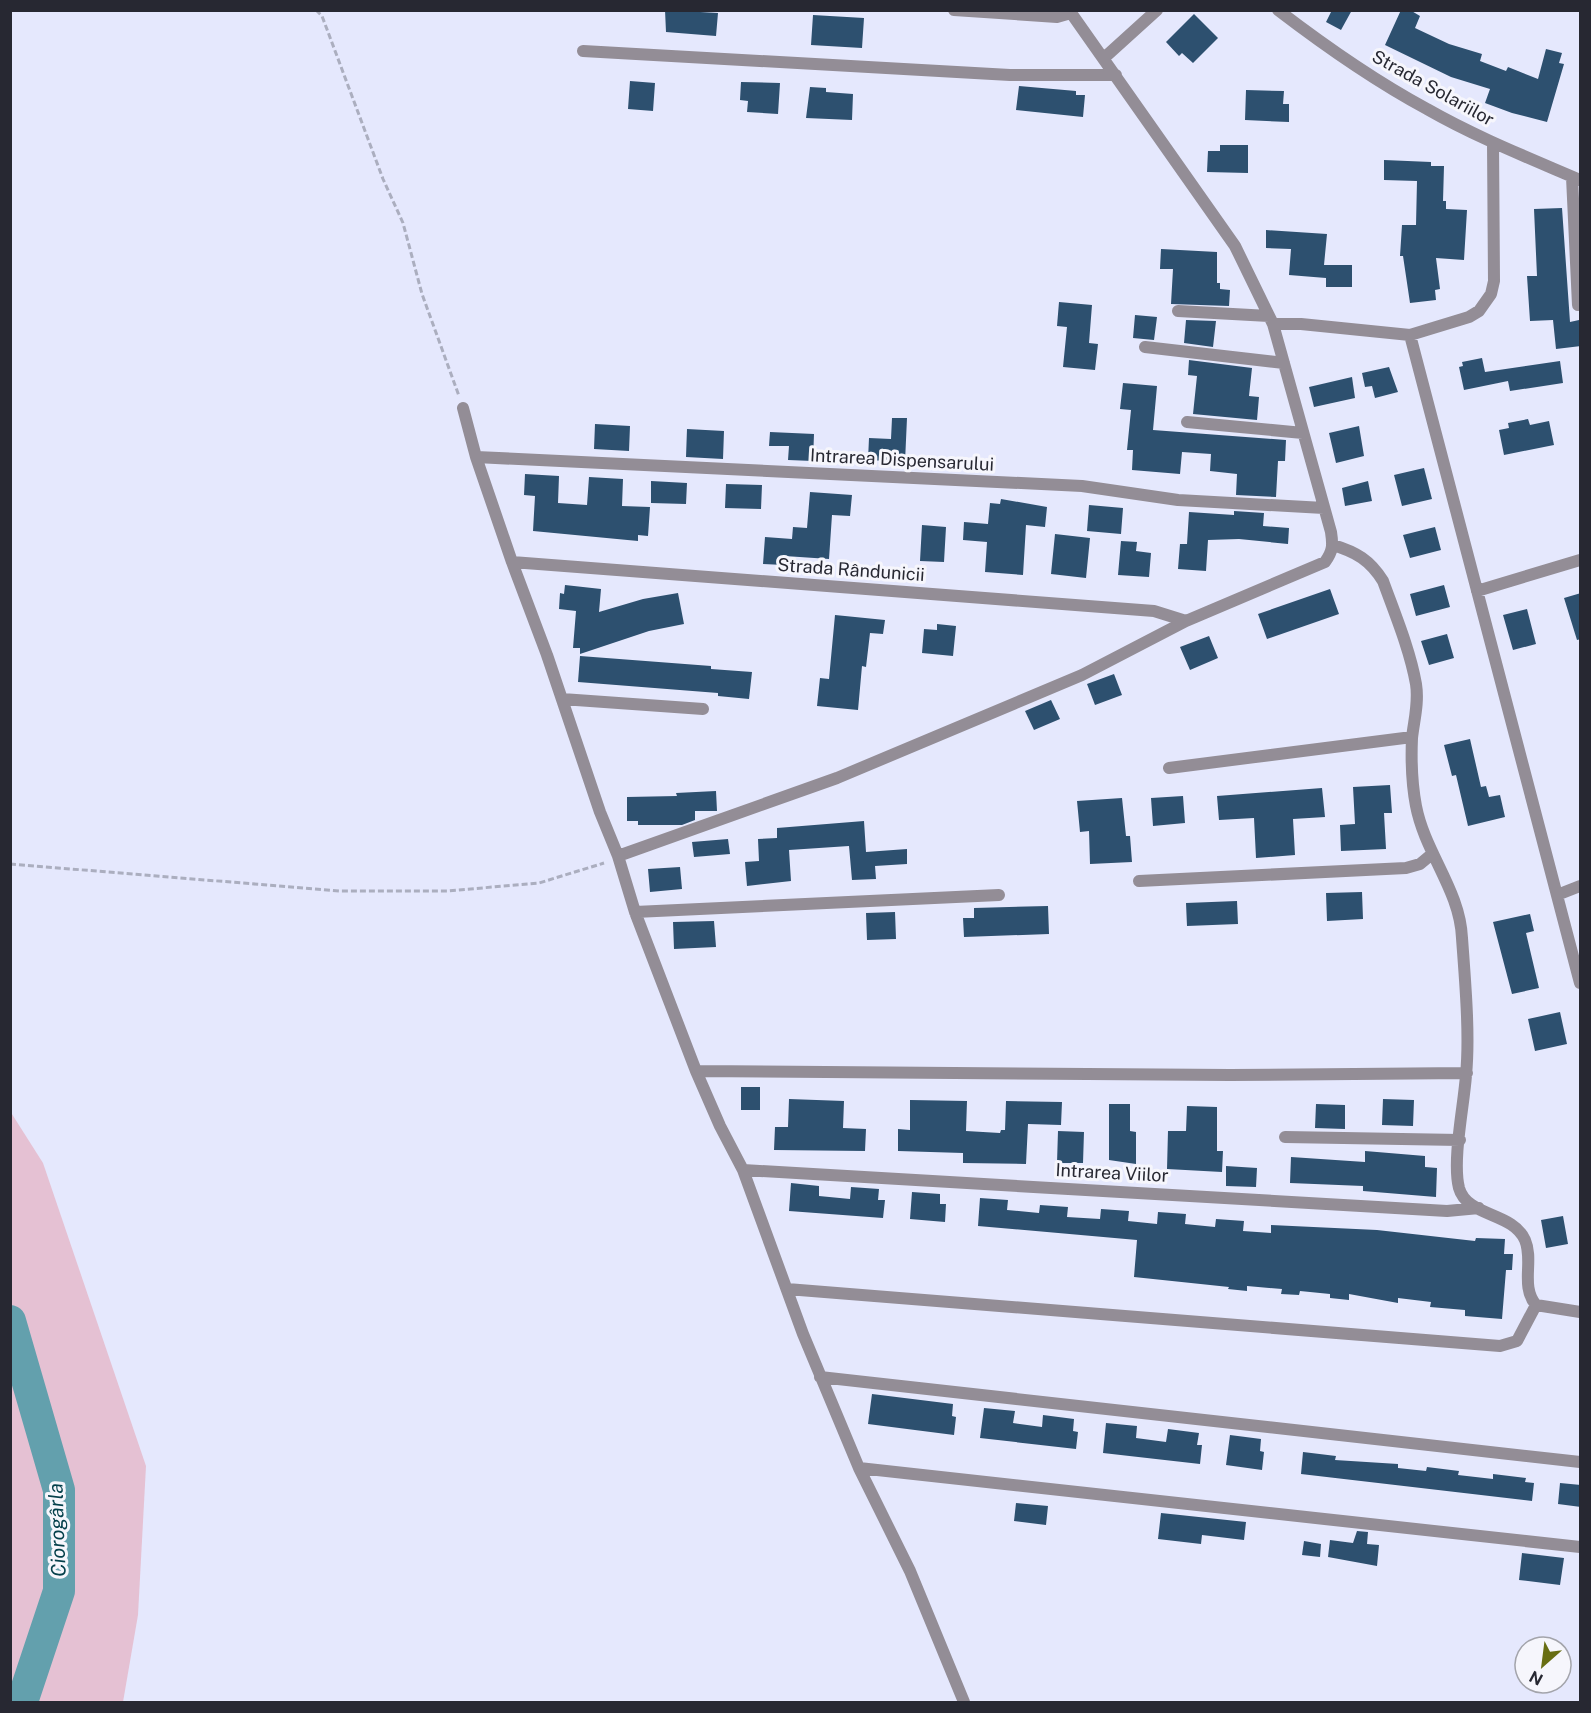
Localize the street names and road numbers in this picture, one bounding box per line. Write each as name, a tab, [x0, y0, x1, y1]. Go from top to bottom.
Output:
street label: Strada Solariilor	[1369, 45, 1498, 130]
street label: Intrarea Dispensarului	[810, 444, 995, 475]
street label: Strada Rândunicii	[777, 554, 925, 585]
street label: Intrarea Viilor	[1055, 1159, 1169, 1186]

